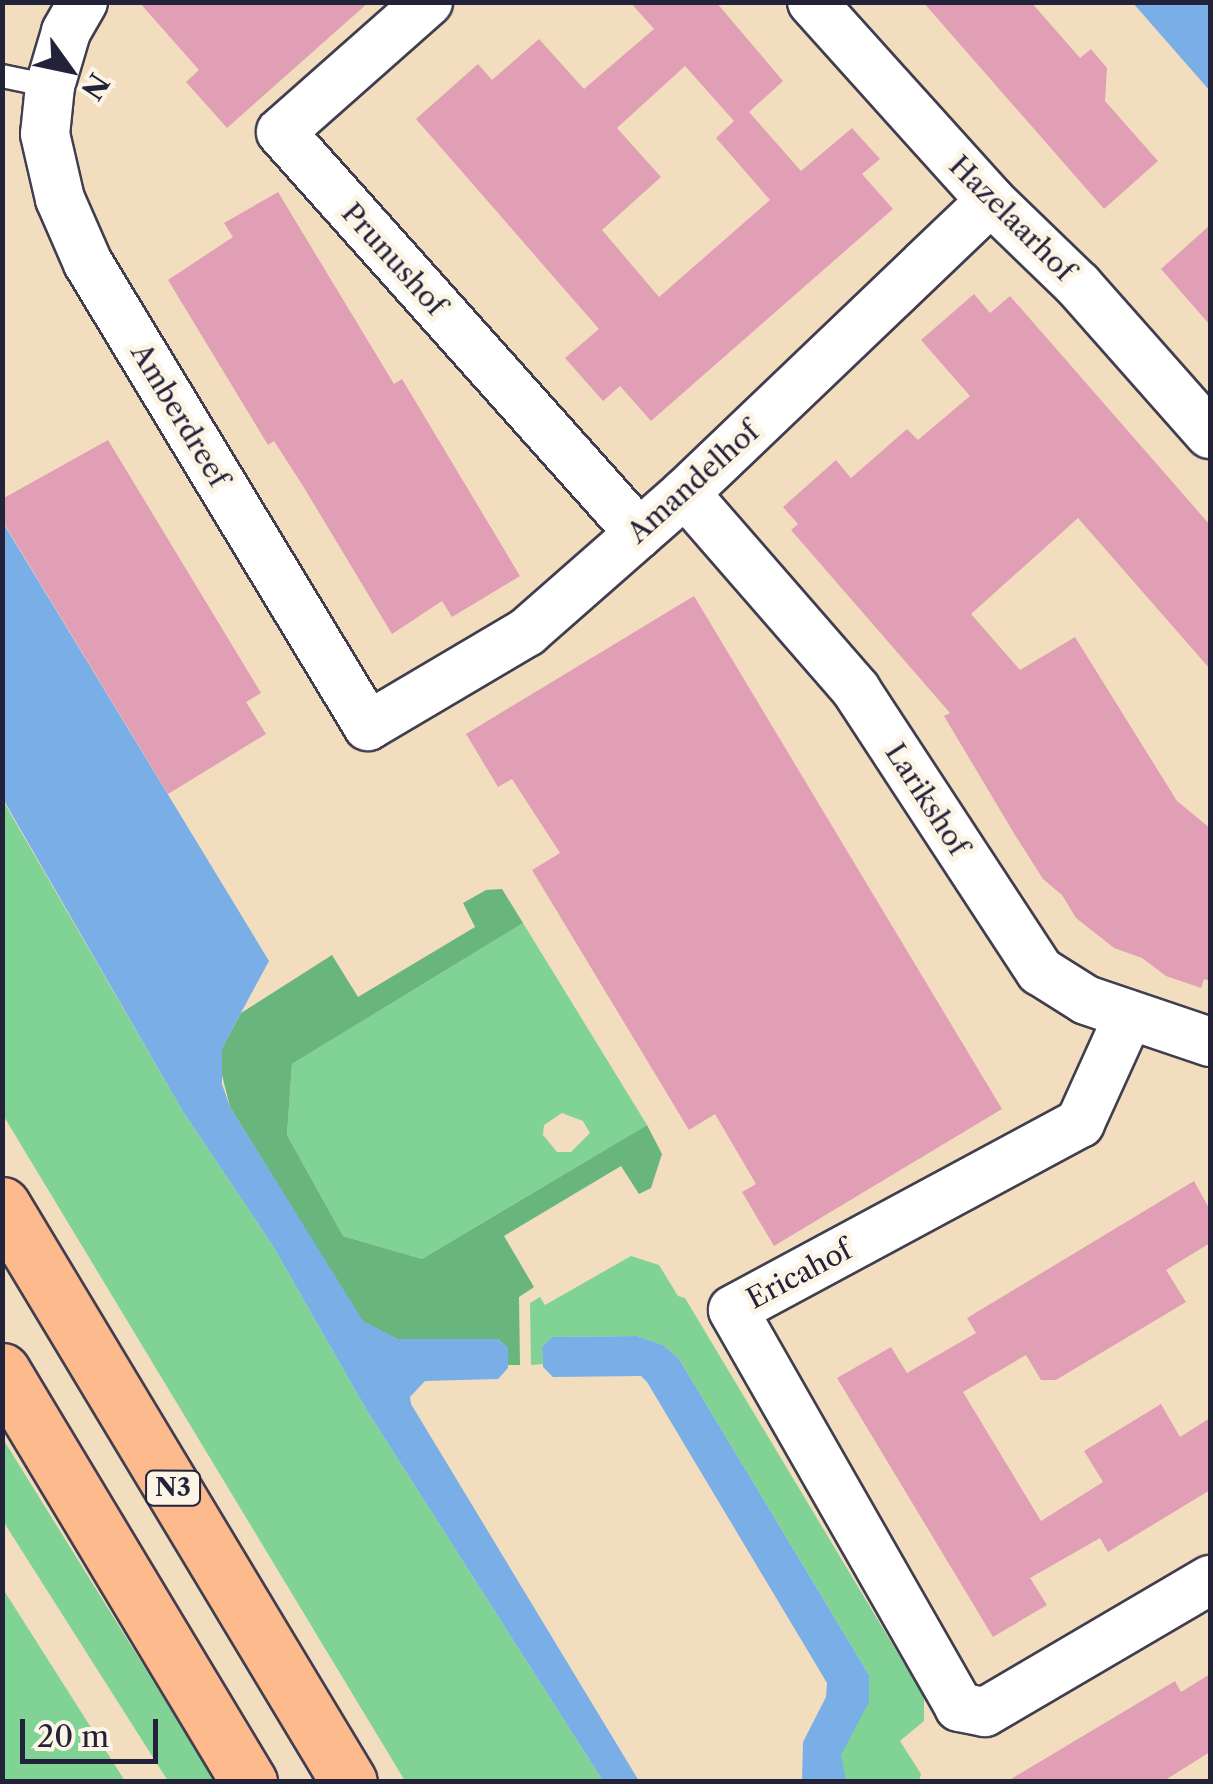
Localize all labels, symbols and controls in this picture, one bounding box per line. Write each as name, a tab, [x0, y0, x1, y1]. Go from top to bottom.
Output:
north arrow	[20, 20, 120, 120]
text: N	[74, 67, 116, 106]
street label: Hazelaarhof	[943, 149, 1081, 287]
street label: Prunushof	[335, 196, 453, 322]
street label: Amberdreef	[124, 337, 236, 493]
street label: Amandelhof	[621, 414, 765, 550]
street label: Larikshof	[878, 737, 976, 861]
street label: Ericahof	[741, 1232, 857, 1316]
road number: N3	[143, 1468, 203, 1508]
scale bar	[25, 1699, 162, 1761]
text: 20 m	[37, 1718, 109, 1755]

